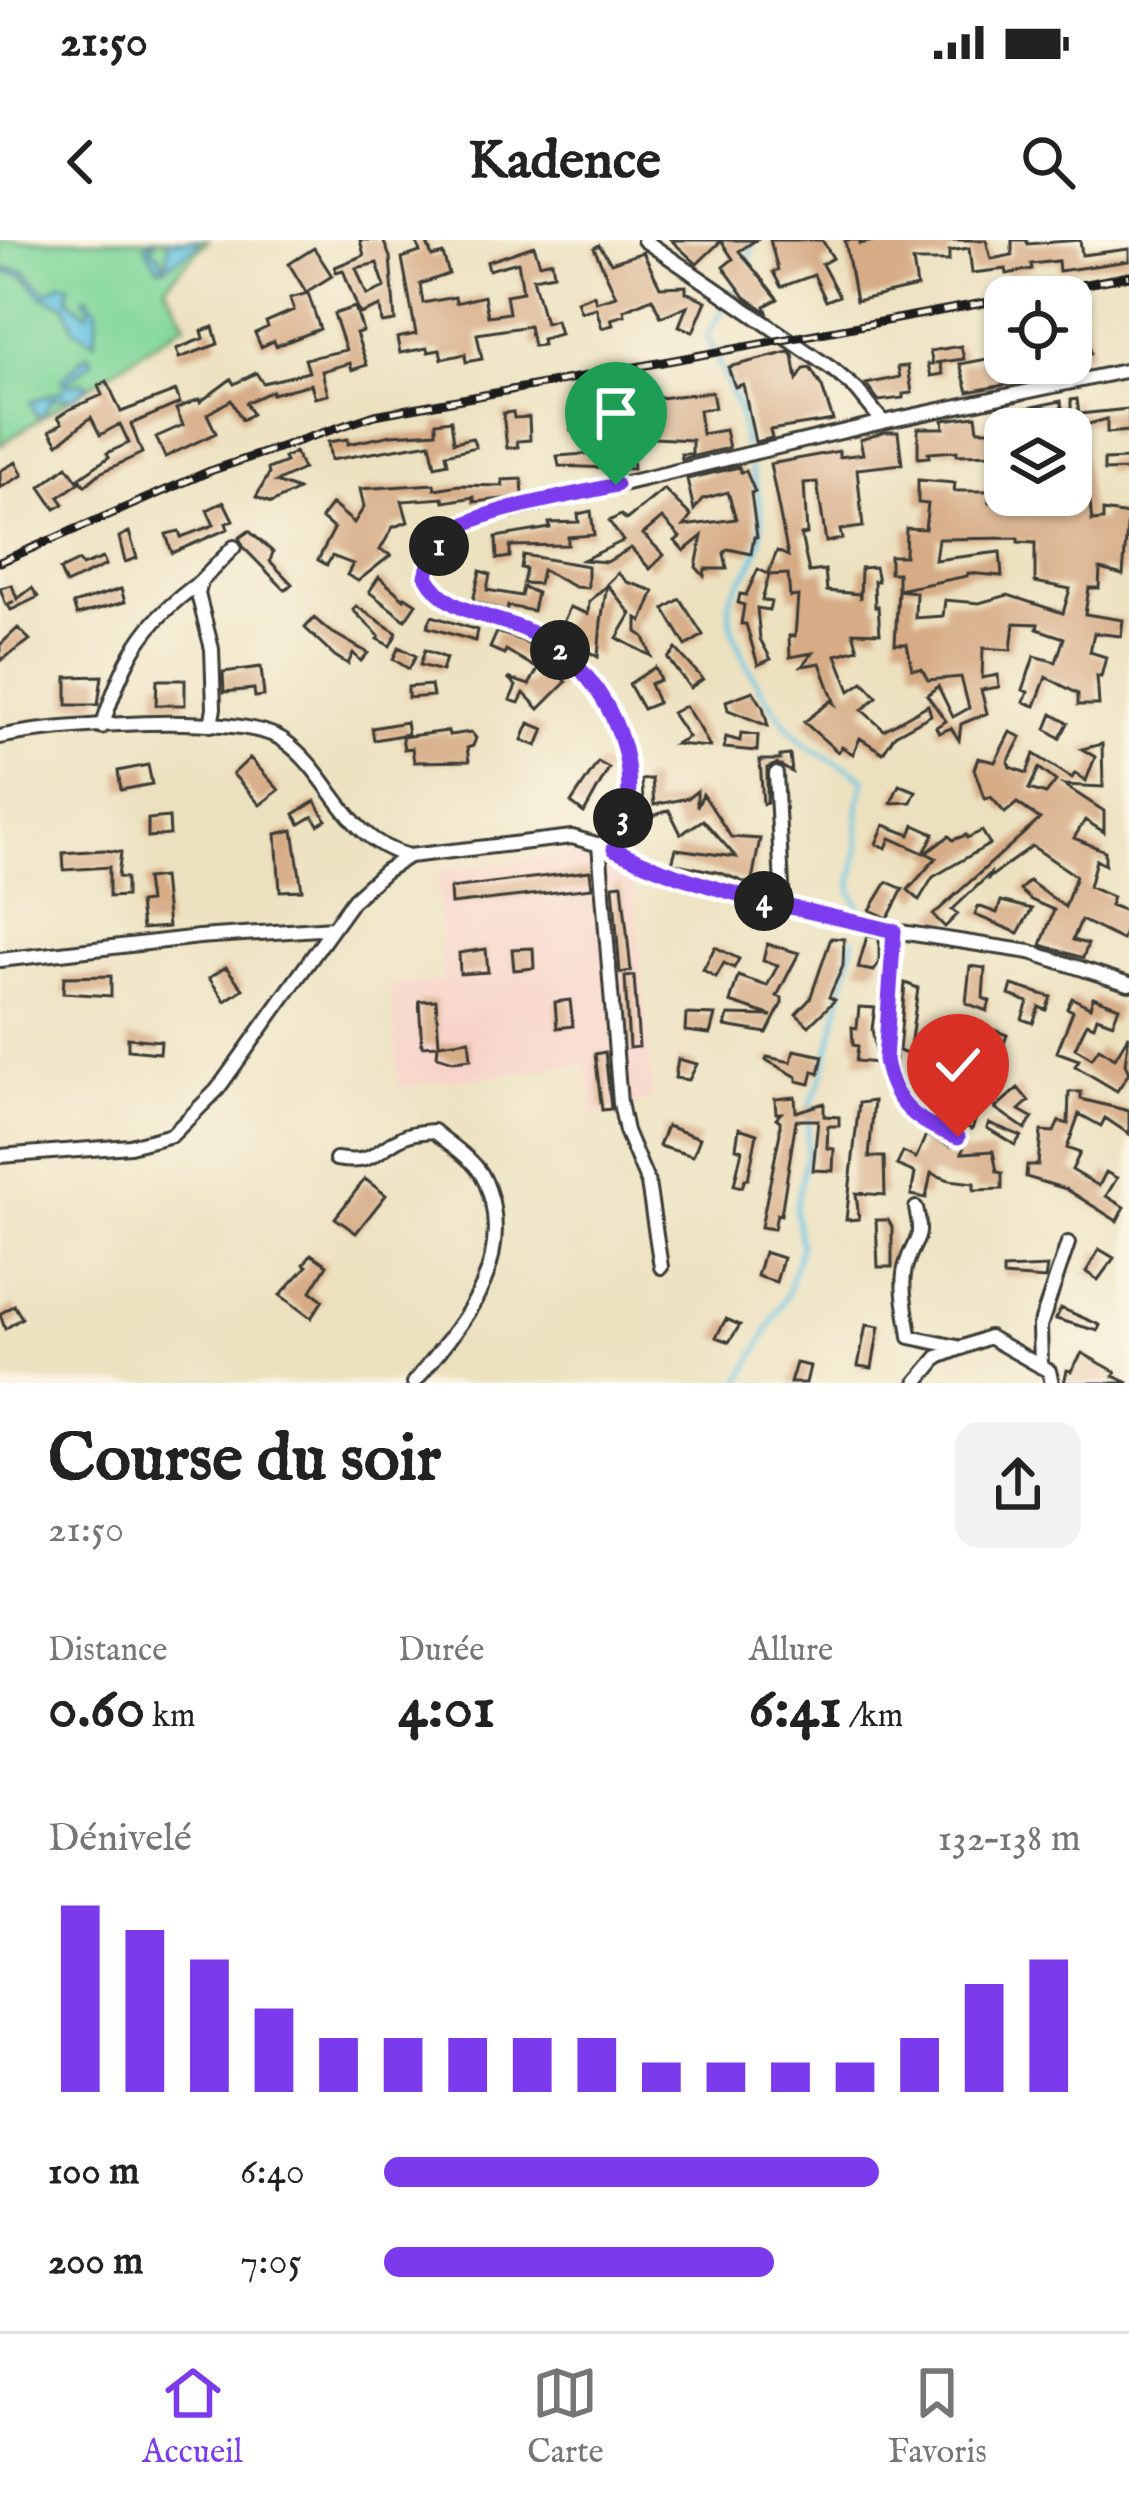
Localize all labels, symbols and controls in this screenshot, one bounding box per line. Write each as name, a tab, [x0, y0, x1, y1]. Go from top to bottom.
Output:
text: 21:50	[60, 14, 148, 71]
text: Kadence	[468, 128, 661, 197]
icon: back	[48, 129, 114, 195]
icon: search	[1015, 129, 1081, 195]
map controls	[984, 276, 1092, 516]
button: locate	[984, 276, 1092, 384]
pin	[565, 362, 667, 485]
icon: arrive	[583, 380, 649, 446]
button: layers	[984, 408, 1092, 516]
pin: 1	[409, 516, 469, 576]
text: 1	[433, 525, 445, 567]
pin: 2	[530, 620, 590, 680]
text: 2	[552, 629, 568, 671]
pin: 3	[593, 788, 653, 848]
text: 3	[617, 797, 629, 839]
pin: 4	[734, 871, 794, 931]
text: 4	[756, 880, 772, 922]
pin	[907, 1014, 1009, 1137]
icon: check	[925, 1032, 991, 1098]
text: Course du soir	[48, 1419, 441, 1503]
button: share	[955, 1422, 1081, 1548]
text: 21:50	[48, 1506, 124, 1555]
text: Distance	[48, 1630, 167, 1672]
text: Durée	[398, 1630, 484, 1672]
text: Allure	[749, 1630, 833, 1672]
text: 0.60	[48, 1672, 145, 1748]
text: 4:01	[398, 1672, 495, 1748]
text: 6:41	[749, 1672, 842, 1748]
text: km	[145, 1696, 195, 1738]
text: /km	[842, 1696, 903, 1738]
text: Dénivelé	[48, 1815, 192, 1864]
text: 132–138 m	[938, 1815, 1081, 1864]
text: 100 m	[48, 2148, 139, 2197]
text: 6:40	[240, 2148, 305, 2197]
text: 200 m	[48, 2238, 143, 2287]
text: 7:05	[240, 2238, 302, 2287]
tab: Accueil	[142, 2360, 243, 2474]
tab: Carte	[527, 2360, 604, 2474]
tab: Favoris	[888, 2360, 987, 2474]

